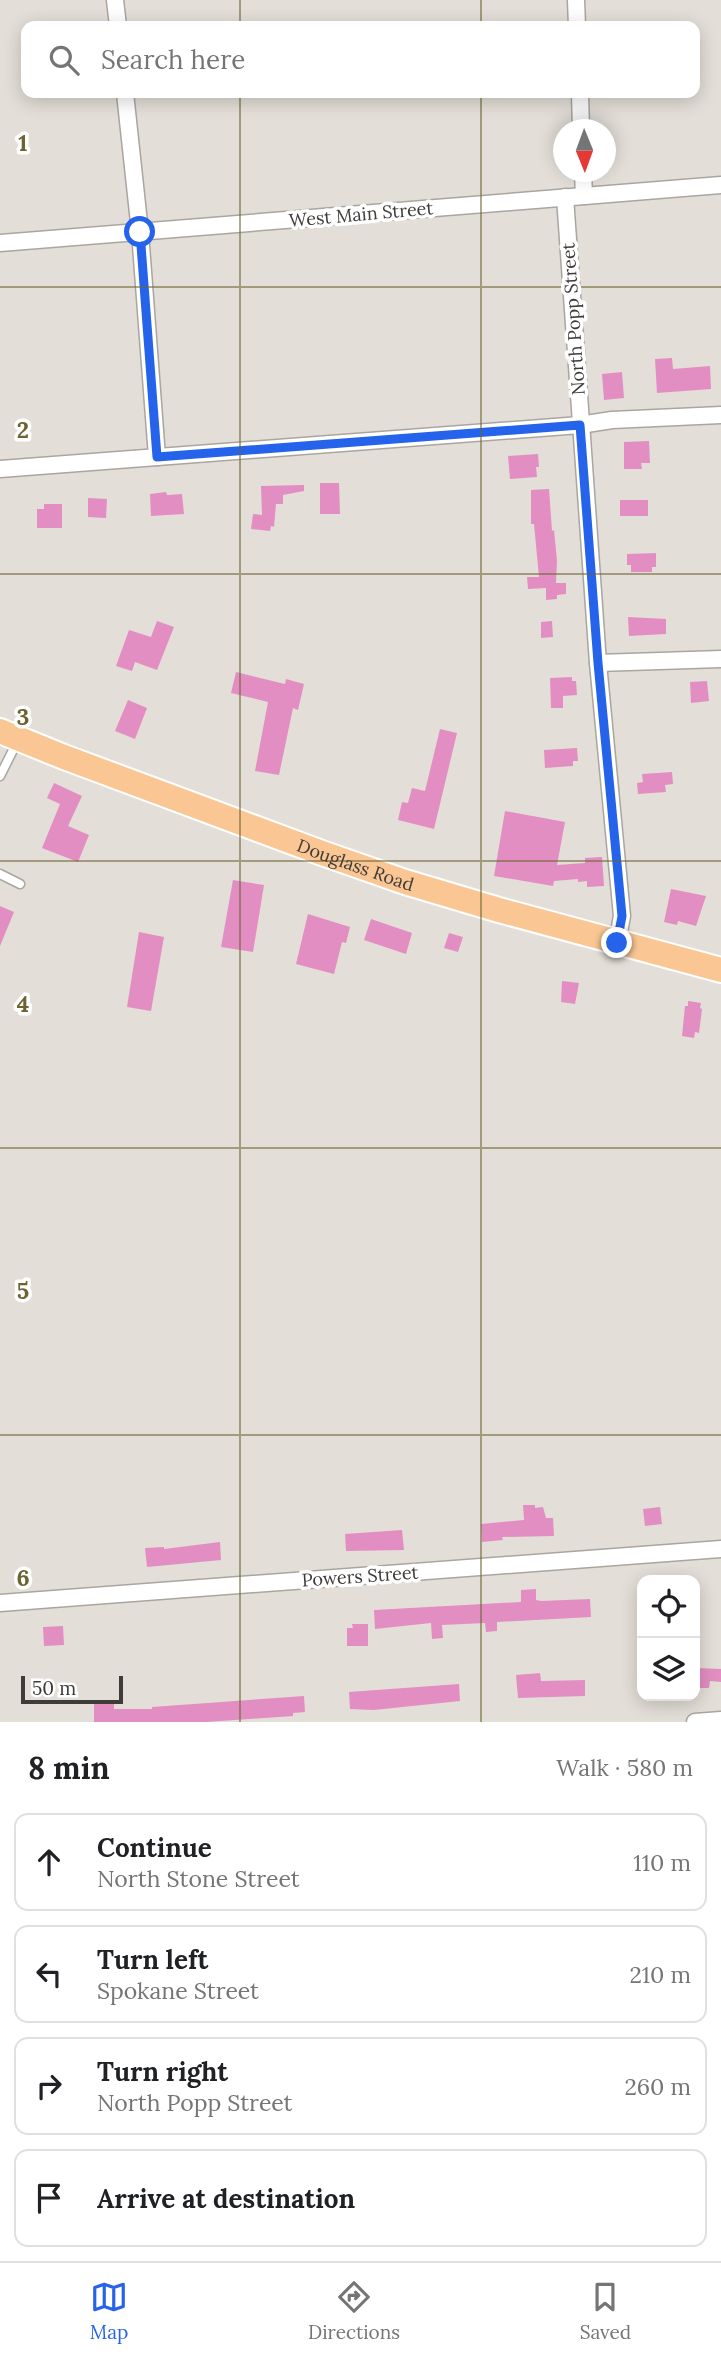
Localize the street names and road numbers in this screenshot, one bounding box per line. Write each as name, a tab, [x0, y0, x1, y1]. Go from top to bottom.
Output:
street label: West Main Street	[288, 196, 434, 232]
street label: North Popp Street	[556, 242, 590, 396]
street label: Douglass Road	[294, 833, 417, 896]
street label: Powers Street	[301, 1560, 419, 1592]

